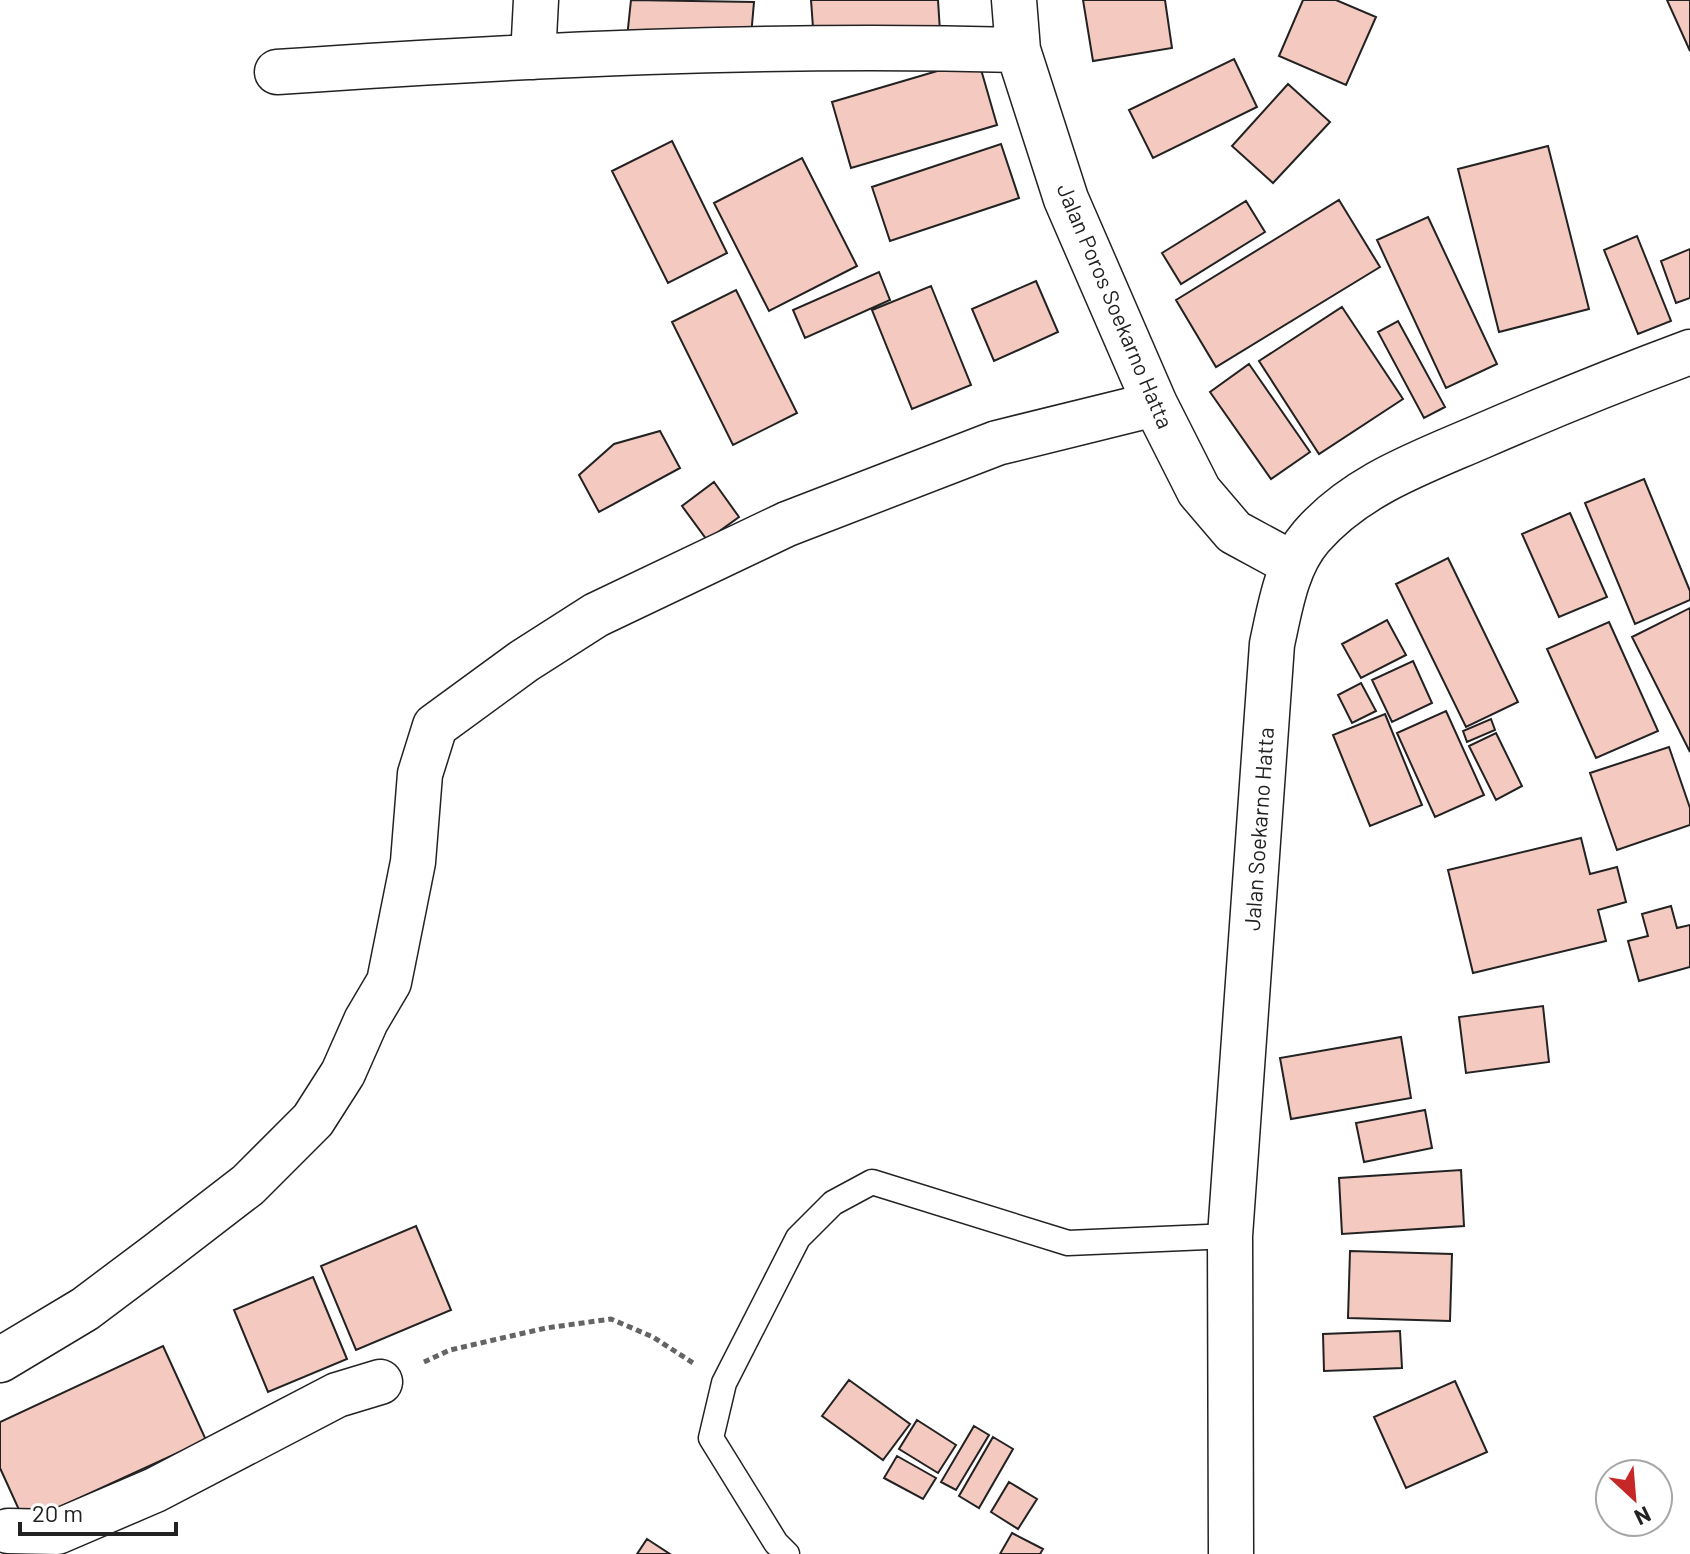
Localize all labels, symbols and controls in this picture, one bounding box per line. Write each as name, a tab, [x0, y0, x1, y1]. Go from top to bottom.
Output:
street label: Jalan Poros Soekarno Hatta	[1052, 179, 1179, 432]
street label: Jalan Soekarno Hatta	[1238, 726, 1278, 932]
north arrow	[1594, 1458, 1674, 1538]
scale bar	[20, 1486, 176, 1536]
text: 20 m	[32, 1498, 83, 1527]
text: N	[1631, 1502, 1655, 1532]

